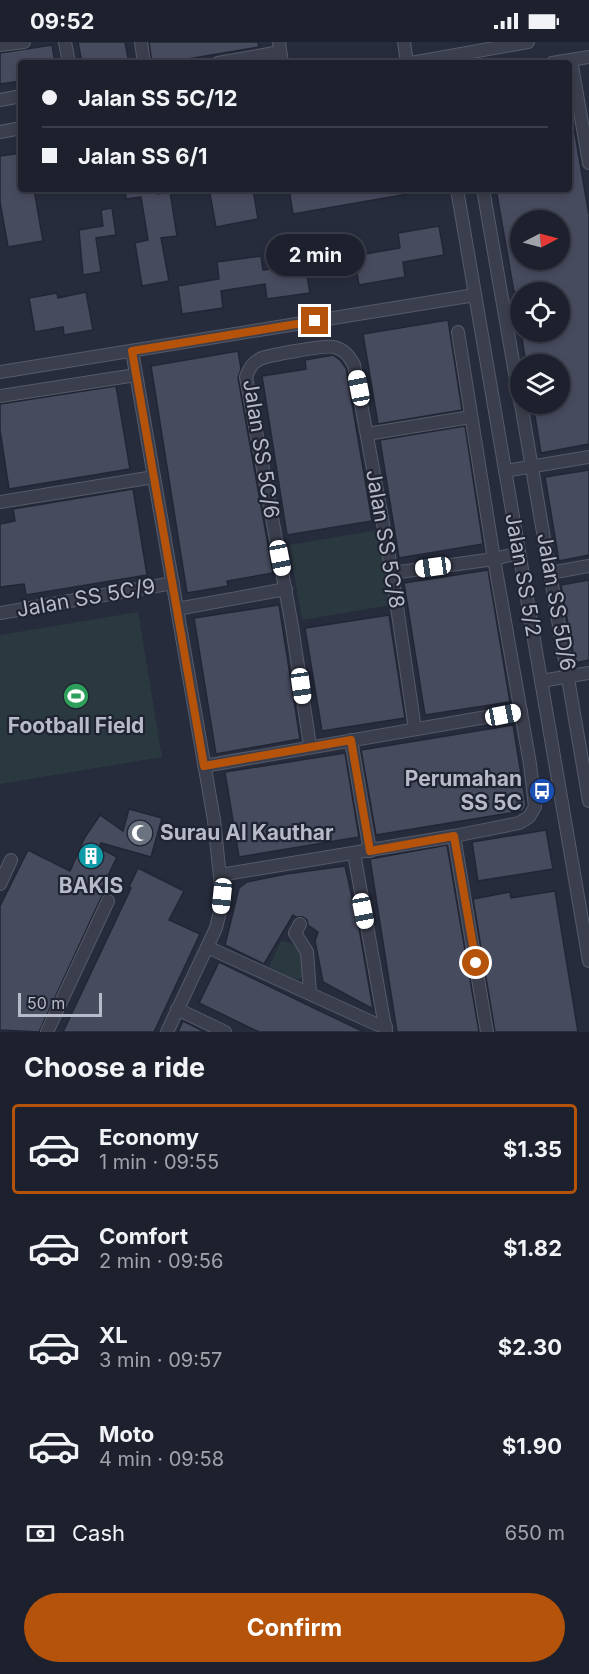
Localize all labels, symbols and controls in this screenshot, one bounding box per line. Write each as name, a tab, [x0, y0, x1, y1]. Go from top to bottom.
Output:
text: 09:52	[30, 8, 94, 34]
text: Jalan SS 5C/12	[78, 85, 238, 111]
text: Jalan SS 6/1	[78, 143, 208, 169]
north arrow	[510, 210, 570, 270]
map controls	[510, 210, 570, 414]
callout: 2 min	[266, 234, 364, 276]
text: 2 min	[289, 243, 342, 267]
button: locate	[510, 282, 570, 342]
route end	[301, 307, 328, 334]
button: layers	[510, 354, 570, 414]
car	[347, 369, 371, 407]
street label: Jalan SS 5C/6	[238, 378, 285, 520]
street label: Jalan SS 5C/8	[361, 468, 410, 610]
street label: Jalan SS 5/2	[500, 511, 547, 639]
street label: Jalan SS 5D/6	[532, 531, 581, 673]
car	[268, 539, 292, 577]
car	[414, 556, 452, 578]
street label: Jalan SS 5C/9	[15, 573, 157, 622]
car	[290, 667, 312, 705]
sports icon: Football Field	[61, 681, 91, 711]
car	[484, 703, 522, 727]
place label: Football Field	[8, 713, 144, 738]
place label: Perumahan SS 5C	[405, 766, 522, 815]
bus stop icon: Perumahan SS 5C	[527, 776, 557, 806]
mosque icon: Surau Al Kauthar	[125, 818, 155, 848]
place label: Surau Al Kauthar	[160, 820, 334, 845]
building icon: BAKIS	[76, 841, 106, 871]
place label: BAKIS	[59, 873, 123, 898]
car	[211, 877, 233, 915]
car	[351, 892, 375, 930]
route start	[462, 949, 489, 976]
scale bar	[18, 990, 102, 1018]
text: 50 m	[27, 993, 65, 1013]
text: Choose a ride	[24, 1051, 205, 1084]
icon: car	[27, 1122, 81, 1176]
text: Economy	[99, 1124, 199, 1150]
text: $1.35	[503, 1136, 562, 1162]
text: 1 min · 09:55	[99, 1150, 219, 1174]
icon: car	[27, 1221, 81, 1275]
text: Comfort	[99, 1223, 188, 1249]
text: $1.82	[503, 1235, 562, 1261]
text: 2 min · 09:56	[99, 1249, 223, 1273]
icon: car	[27, 1320, 81, 1374]
text: XL	[99, 1322, 128, 1348]
text: $2.30	[498, 1334, 562, 1360]
text: 3 min · 09:57	[99, 1348, 222, 1372]
icon: car	[27, 1419, 81, 1473]
text: Moto	[99, 1421, 154, 1447]
text: $1.90	[502, 1433, 562, 1459]
text: 4 min · 09:58	[99, 1447, 224, 1471]
icon: cash	[24, 1517, 57, 1550]
text: Cash	[72, 1520, 125, 1546]
text: 650 m	[505, 1521, 565, 1545]
button: Confirm	[24, 1593, 565, 1662]

